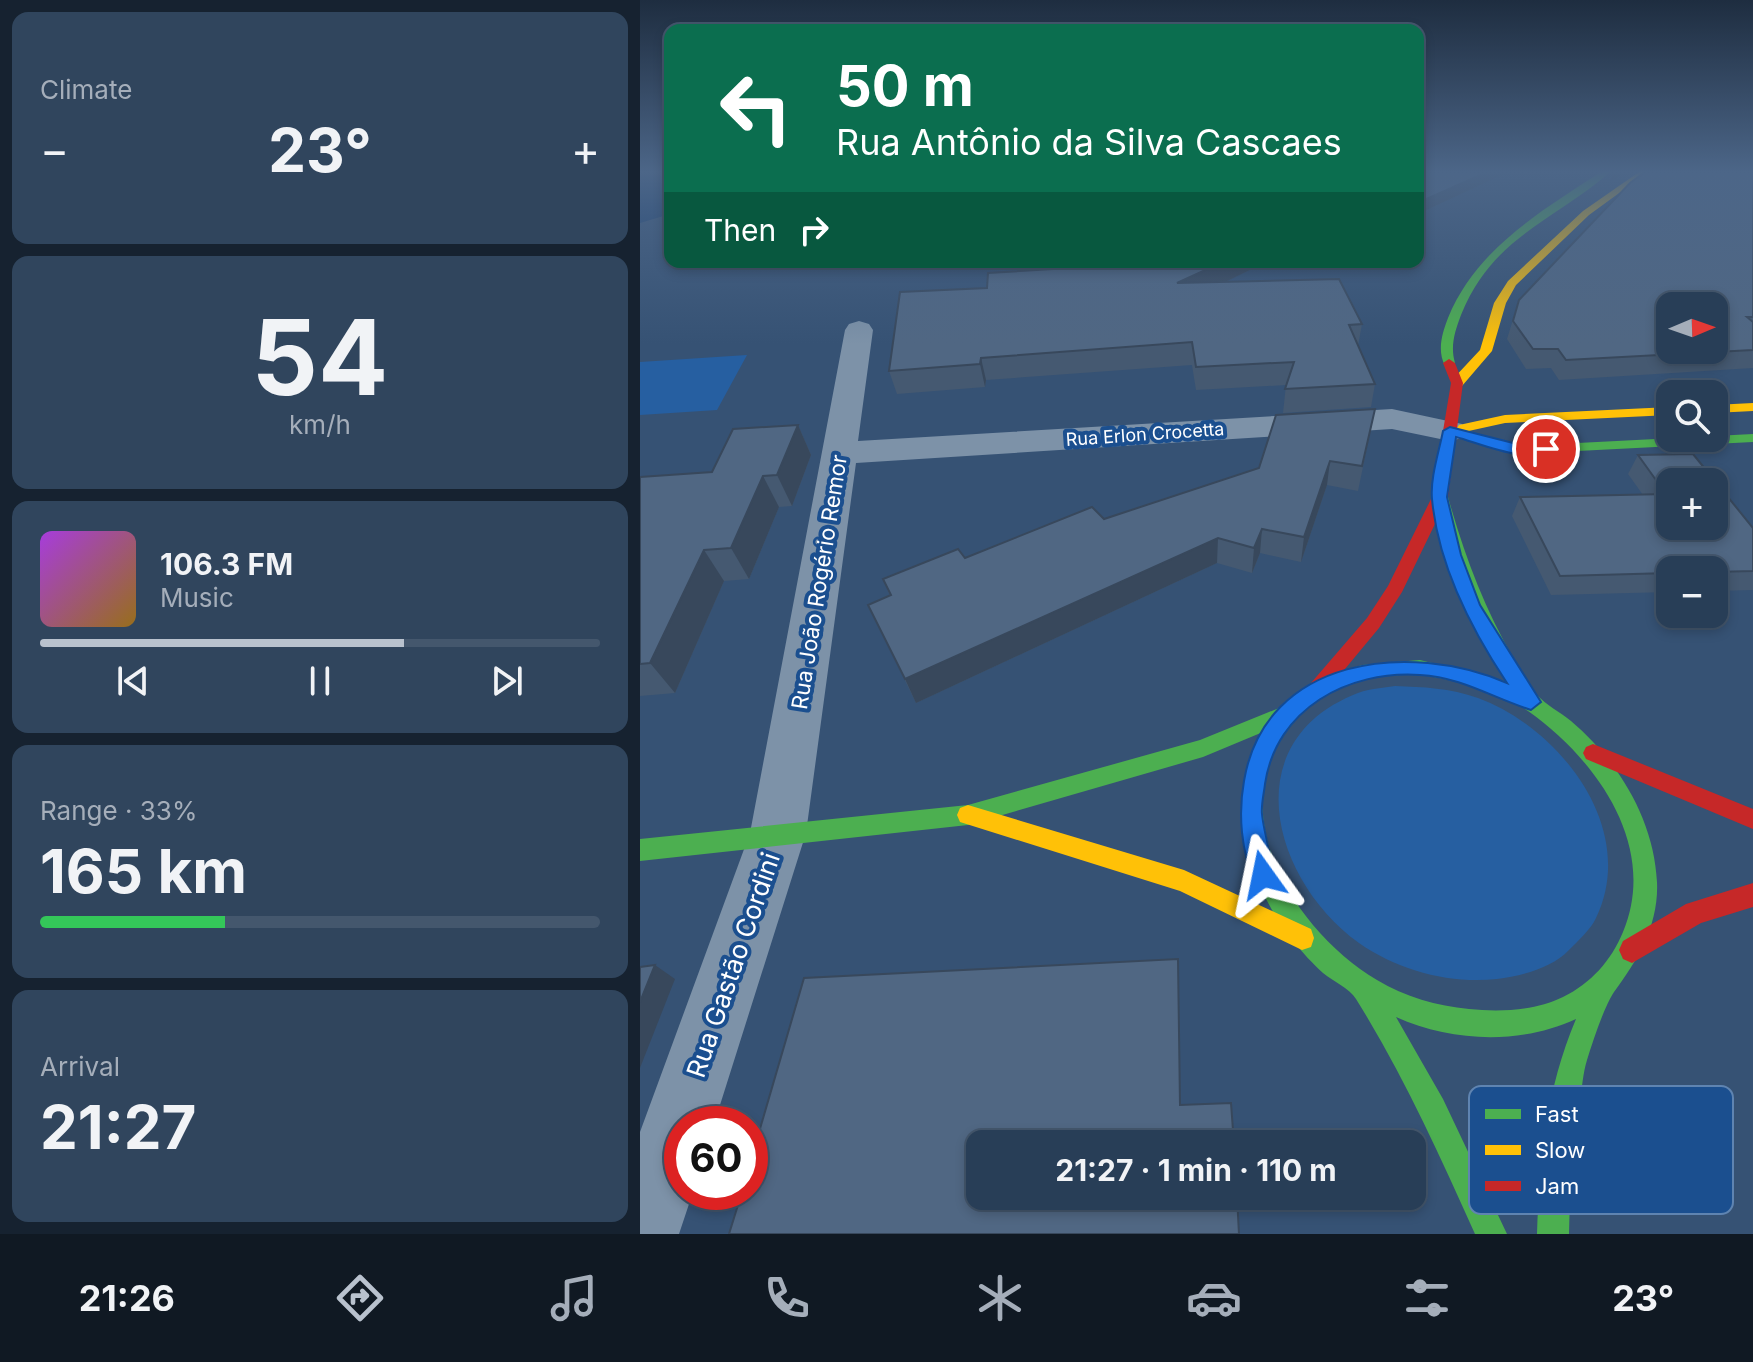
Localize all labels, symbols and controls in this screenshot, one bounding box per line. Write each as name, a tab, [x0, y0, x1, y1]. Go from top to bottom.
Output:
text: 50 m	[836, 52, 974, 120]
icon: left	[704, 56, 808, 160]
text: Climate	[40, 74, 132, 105]
text: 23°	[268, 114, 372, 186]
text: Rua Antônio da Silva Cascaes	[836, 120, 1342, 164]
text: −	[40, 123, 69, 177]
text: +	[571, 123, 600, 177]
icon: right	[792, 208, 836, 252]
text: Then	[704, 212, 776, 248]
north arrow	[1656, 292, 1728, 364]
map controls	[1656, 292, 1728, 628]
text: 54	[252, 294, 388, 420]
button: search	[1656, 380, 1728, 452]
text: km/h	[289, 409, 351, 440]
pin	[1512, 415, 1580, 483]
street label: Rua Erlon Crocetta	[1065, 418, 1225, 450]
icon: arrive	[1524, 427, 1568, 471]
street label: Rua João Rogério Remor	[786, 453, 852, 711]
button: +	[1656, 468, 1728, 540]
text: 106.3 FM	[160, 546, 293, 582]
button: −	[1656, 556, 1728, 628]
text: Music	[160, 582, 234, 613]
icon: previous	[111, 659, 155, 703]
icon: pause	[298, 659, 342, 703]
icon: next	[485, 659, 529, 703]
text: Range · 33%	[40, 795, 197, 826]
position arrow	[1221, 833, 1305, 917]
text: 165 km	[40, 835, 247, 907]
street label: Rua Gastão Cordini	[680, 849, 786, 1081]
text: Arrival	[40, 1051, 120, 1082]
legend	[1469, 1086, 1733, 1214]
text: 21:27	[40, 1091, 196, 1163]
text: Fast	[1535, 1101, 1579, 1127]
speed limit sign: 60	[664, 1106, 768, 1210]
text: Slow	[1535, 1137, 1585, 1163]
text: 21:27 · 1 min · 110 m	[1055, 1152, 1337, 1188]
text: Jam	[1535, 1173, 1579, 1199]
icon: directions	[332, 1270, 388, 1326]
icon: music	[546, 1270, 602, 1326]
icon: phone	[759, 1270, 815, 1326]
icon: climate	[972, 1270, 1028, 1326]
icon: car	[1186, 1270, 1242, 1326]
icon: filters	[1399, 1270, 1455, 1326]
text: 21:26	[79, 1276, 175, 1320]
text: 23°	[1612, 1276, 1674, 1320]

